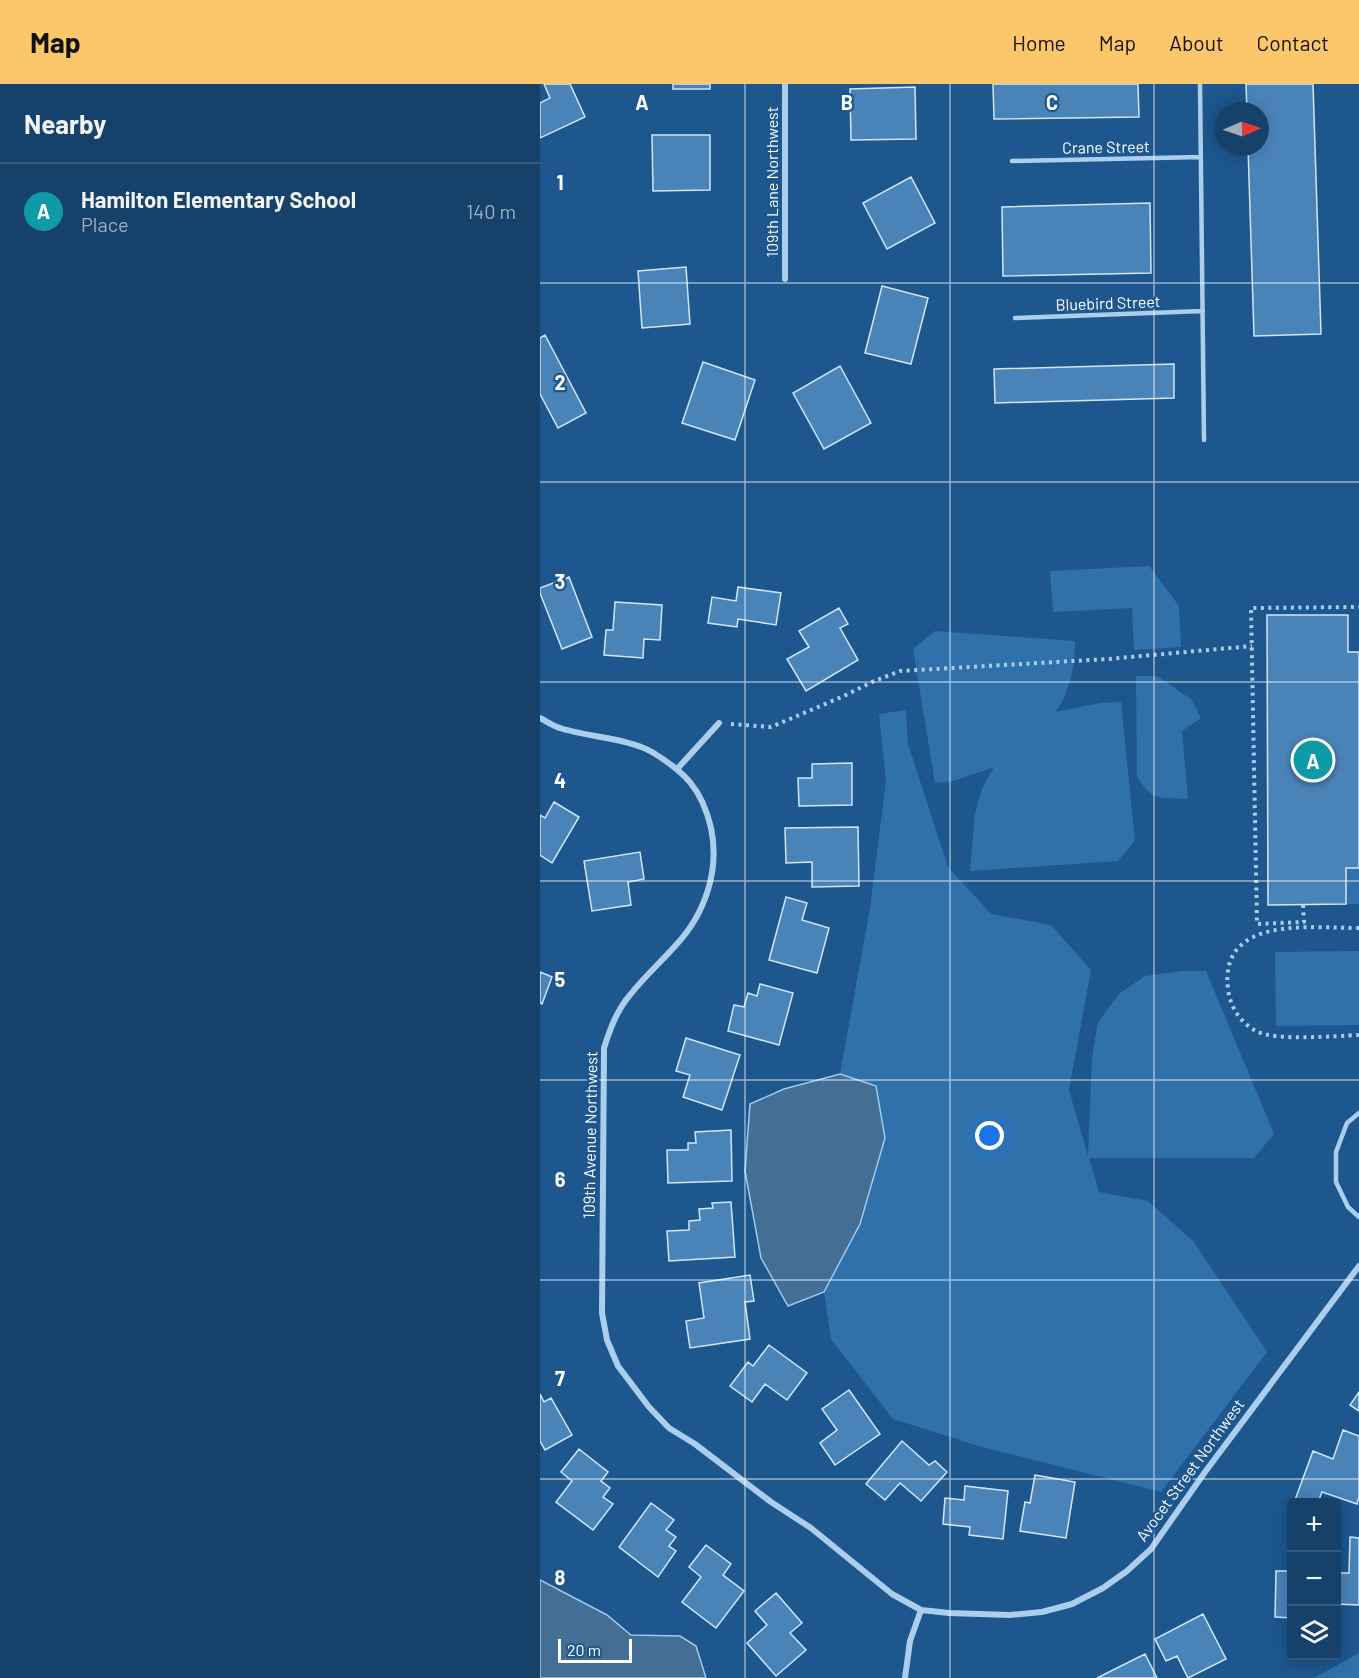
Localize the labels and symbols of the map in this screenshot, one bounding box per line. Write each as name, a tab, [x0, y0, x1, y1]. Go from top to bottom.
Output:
text: A	[635, 90, 649, 114]
text: B	[841, 90, 853, 114]
text: C	[1046, 90, 1058, 114]
north arrow	[1215, 102, 1269, 156]
street label: 109th Lane Northwest	[762, 106, 781, 258]
street label: Crane Street	[1062, 136, 1150, 157]
text: 1	[556, 170, 564, 194]
street label: Bluebird Street	[1055, 291, 1161, 314]
text: 2	[554, 370, 566, 394]
text: 3	[555, 569, 565, 593]
pin: A	[1294, 738, 1332, 782]
text: 4	[554, 768, 566, 792]
text: 5	[555, 967, 566, 991]
street label: 109th Avenue Northwest	[579, 1051, 600, 1219]
your location	[975, 1121, 1004, 1150]
text: 6	[555, 1167, 566, 1191]
text: 7	[555, 1366, 565, 1390]
street label: Avocet Street Northwest	[1132, 1395, 1248, 1544]
text: 8	[555, 1565, 566, 1589]
scale bar	[558, 1636, 632, 1664]

